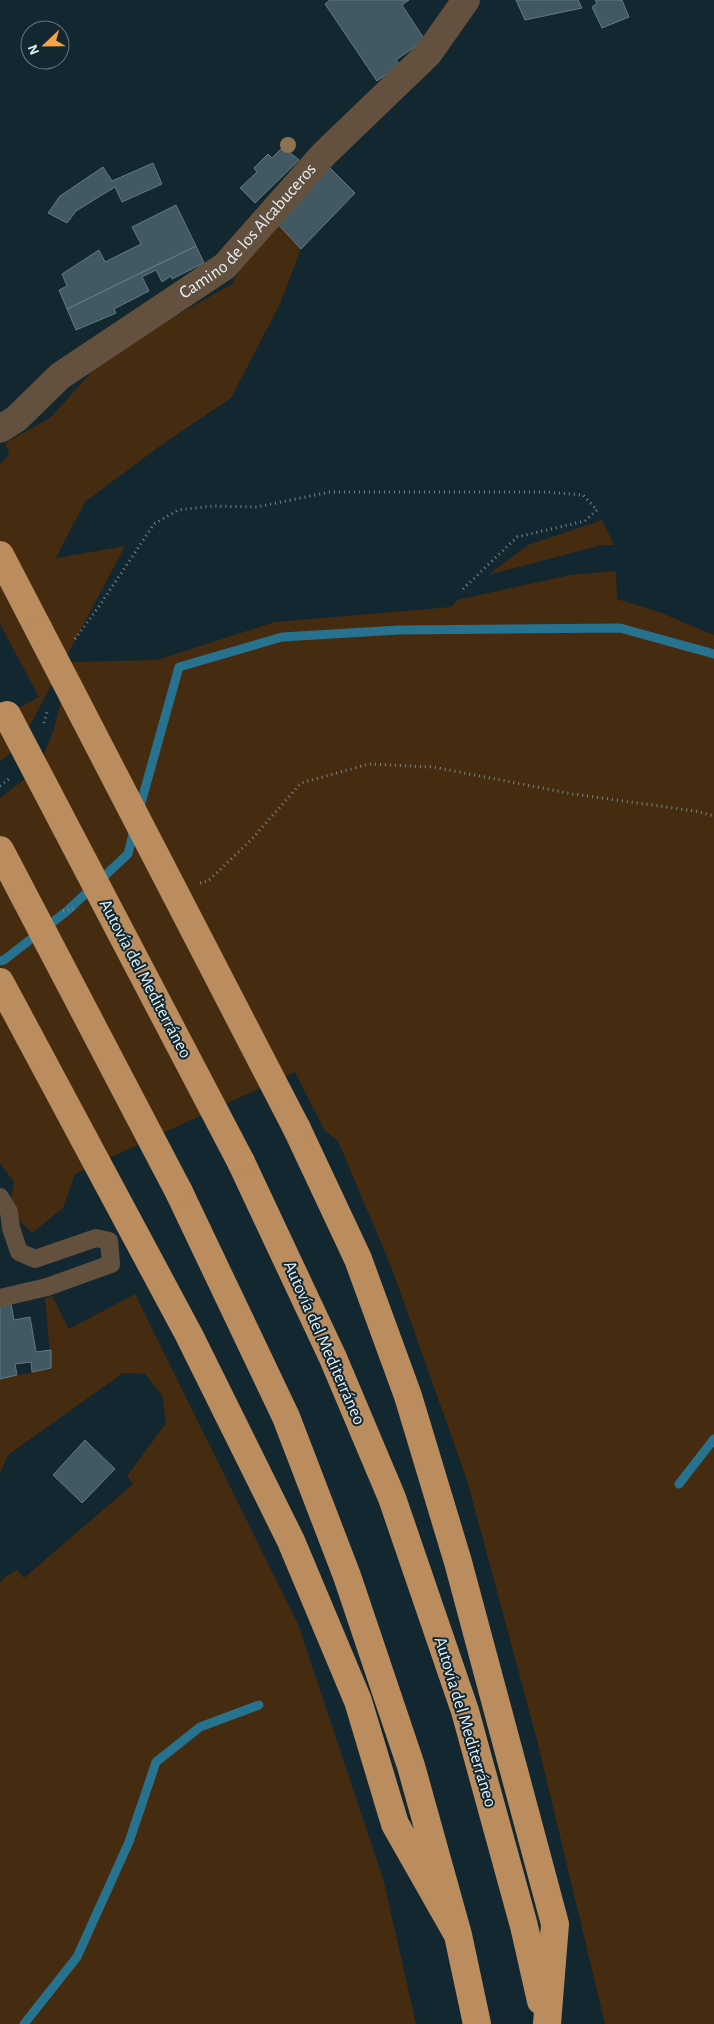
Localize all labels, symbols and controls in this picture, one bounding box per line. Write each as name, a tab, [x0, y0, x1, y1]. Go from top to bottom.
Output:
north arrow	[20, 20, 70, 70]
text: N	[26, 42, 42, 57]
street label: Camino de los Alcabuceros	[176, 160, 320, 303]
street label: Autovía del Mediterráneo	[95, 897, 195, 1062]
street label: Autovía del Mediterráneo	[280, 1258, 368, 1428]
street label: Autovía del Mediterráneo	[430, 1635, 500, 1810]

